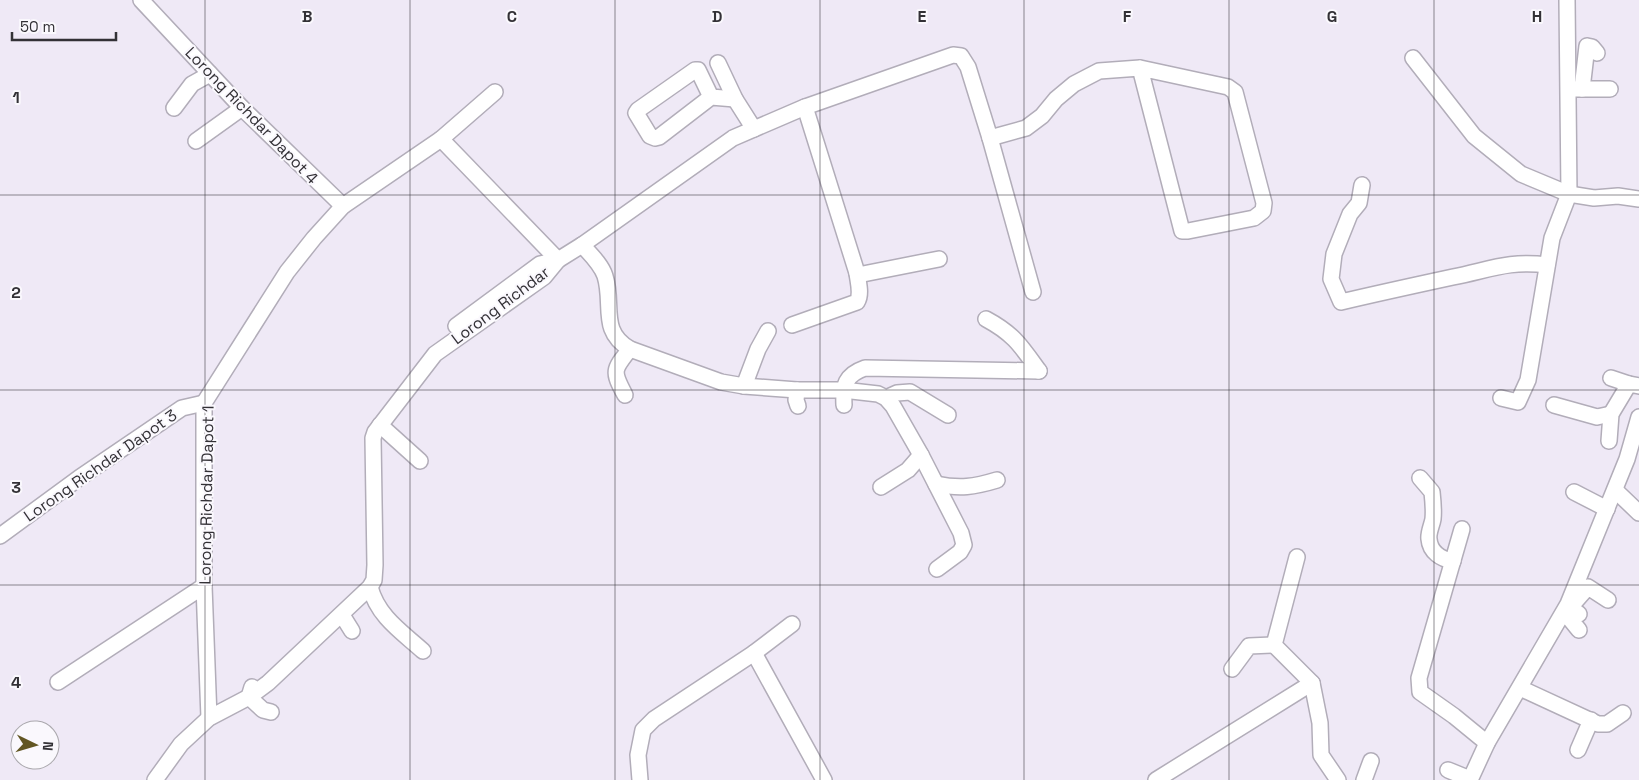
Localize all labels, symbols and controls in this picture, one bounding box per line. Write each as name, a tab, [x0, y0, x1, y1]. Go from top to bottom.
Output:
text: B	[302, 6, 312, 27]
text: C	[507, 6, 517, 27]
text: D	[712, 6, 722, 27]
text: E	[918, 6, 927, 27]
text: F	[1123, 6, 1132, 27]
text: G	[1327, 6, 1337, 27]
text: H	[1532, 6, 1542, 27]
scale bar	[12, 10, 116, 42]
text: 50 m	[20, 17, 55, 36]
street label: Lorong Richdar Dapot 4	[181, 42, 323, 188]
text: 1	[12, 87, 20, 108]
street label: Lorong Richdar	[447, 262, 553, 349]
text: 2	[11, 282, 21, 303]
street label: Lorong Richdar Dapot 3	[20, 405, 181, 526]
street label: Lorong Richdar Dapot 1	[194, 405, 219, 585]
text: 3	[11, 477, 21, 498]
text: 4	[11, 672, 21, 693]
north arrow	[10, 720, 60, 770]
text: N	[39, 741, 57, 752]

